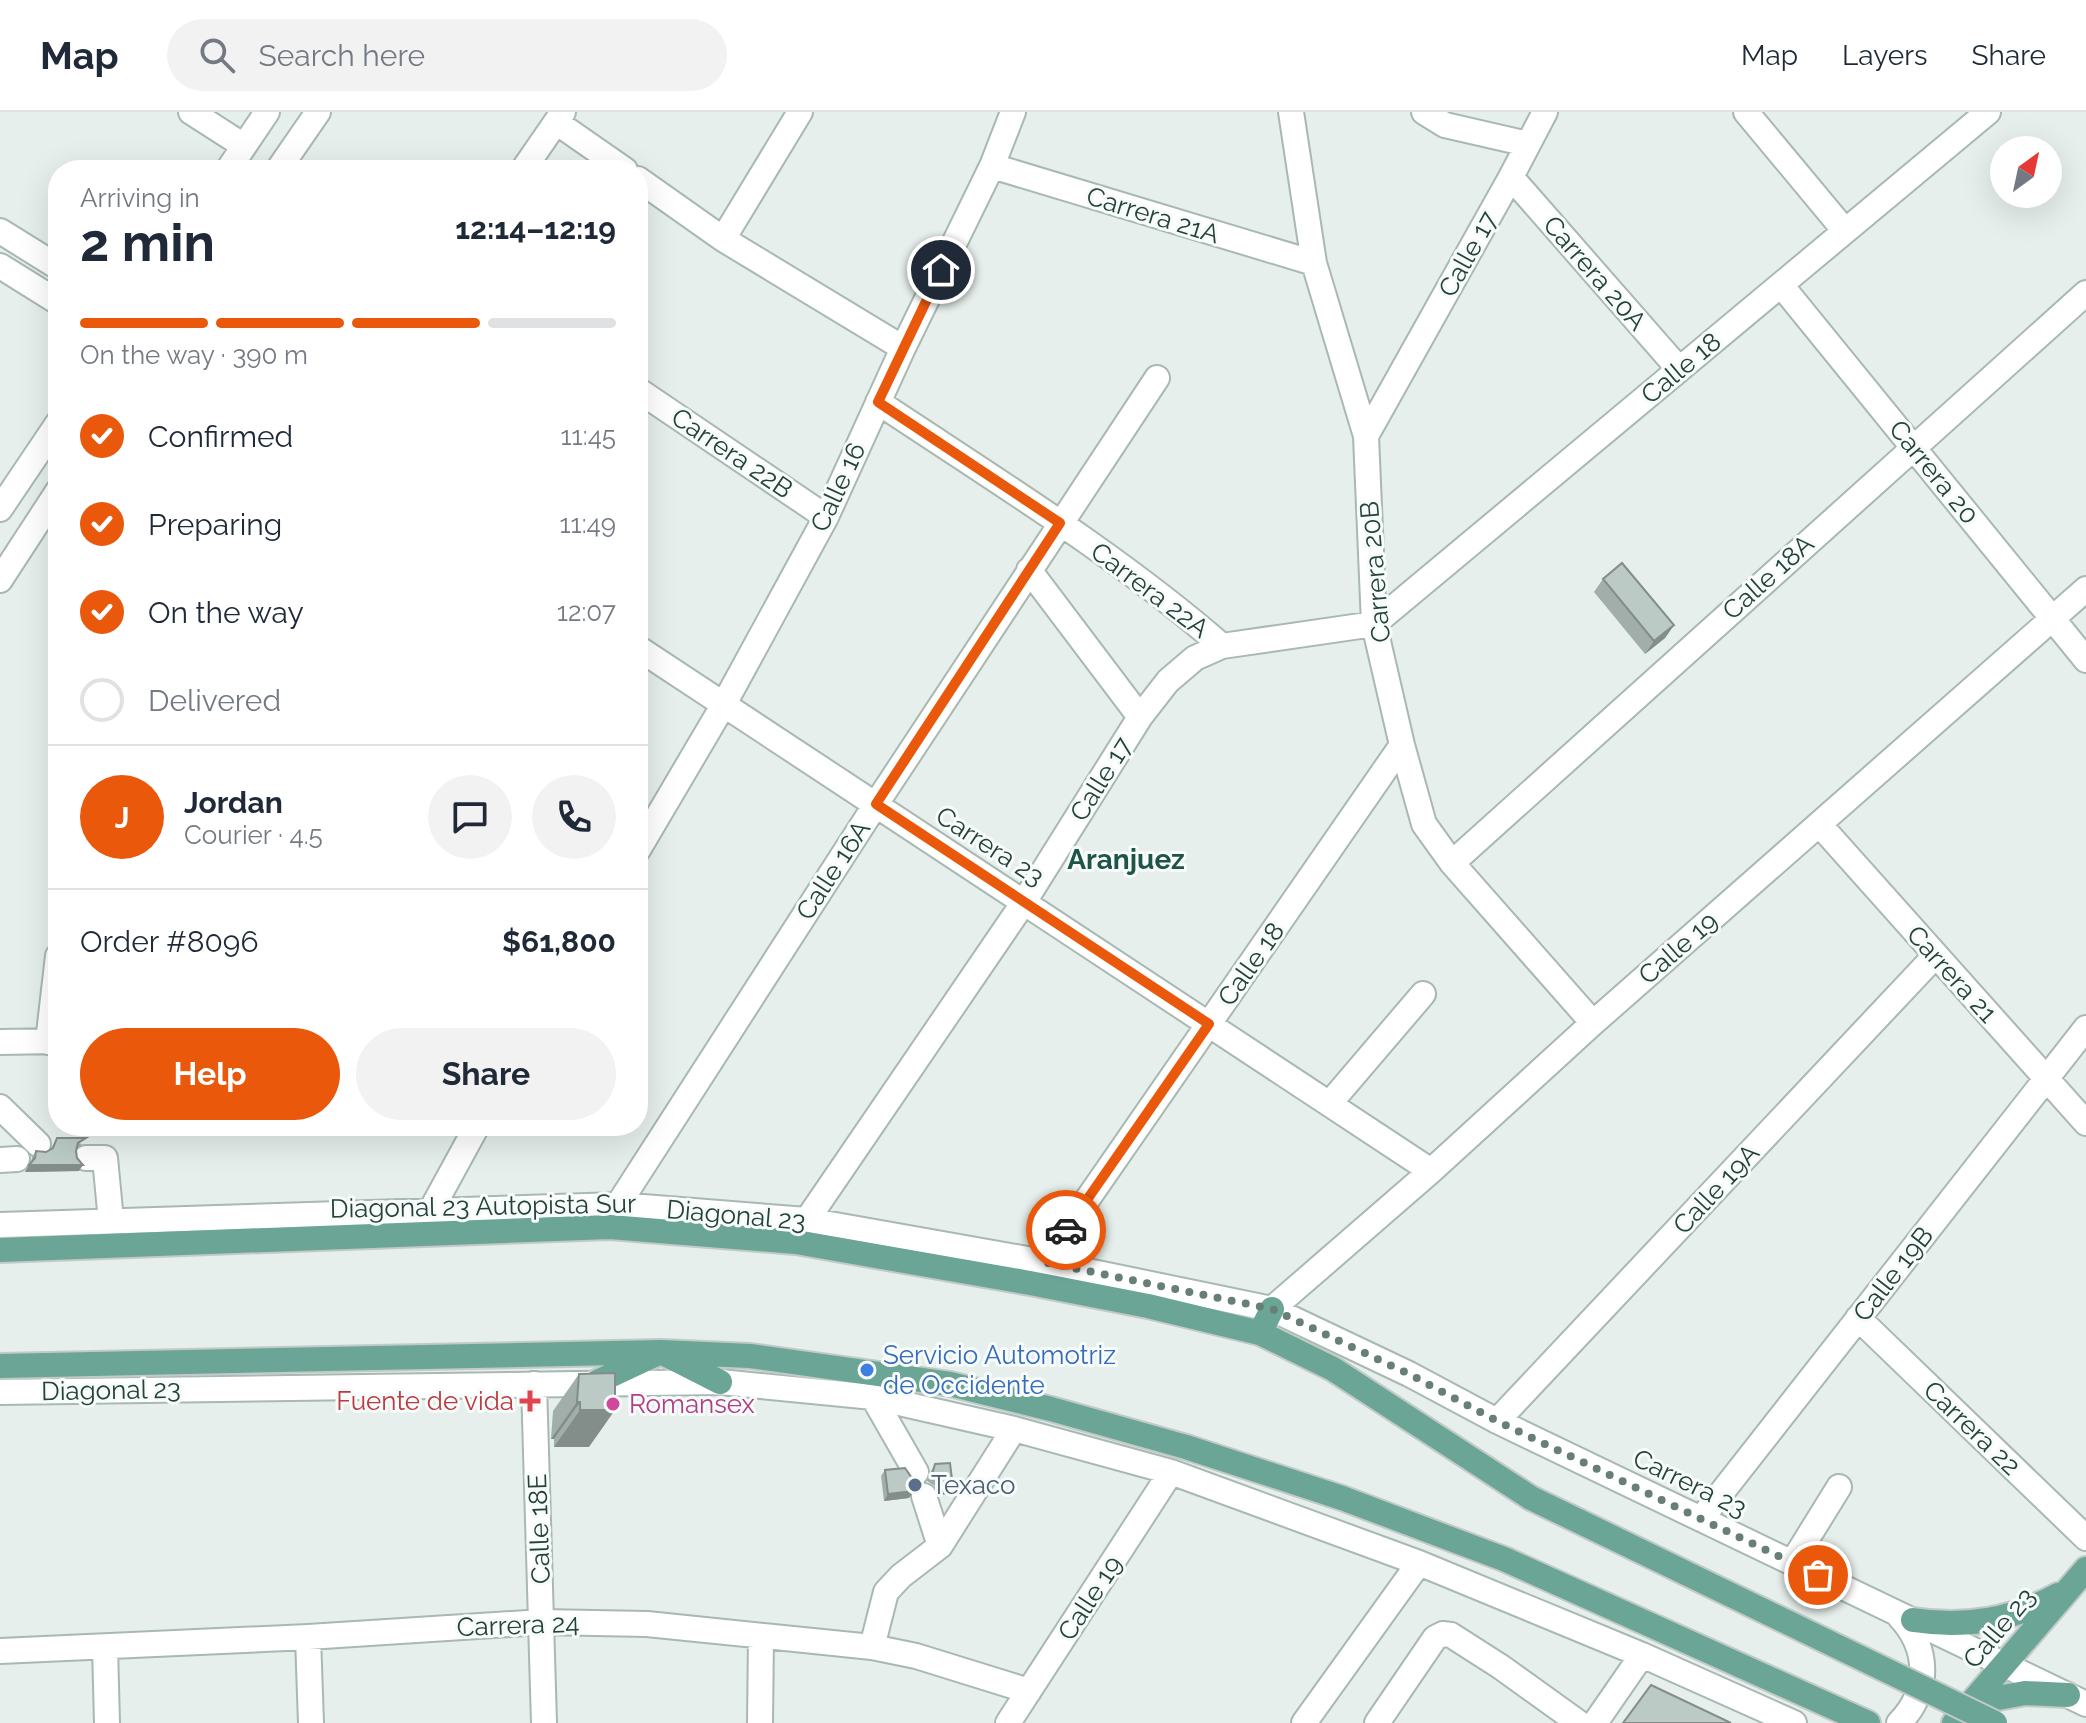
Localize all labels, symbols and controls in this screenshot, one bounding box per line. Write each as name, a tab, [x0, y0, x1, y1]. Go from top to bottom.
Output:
search box	[167, 19, 727, 91]
text: Map	[40, 33, 119, 78]
icon: search	[195, 33, 239, 77]
text: Search here	[259, 38, 425, 73]
text: Map	[1741, 39, 1798, 72]
text: Layers	[1842, 39, 1928, 72]
text: Share	[1972, 39, 2046, 72]
north arrow	[1990, 136, 2062, 208]
map controls	[1990, 136, 2062, 208]
street label: Carrera 21A	[1083, 181, 1223, 250]
text: Arriving in	[80, 183, 200, 213]
street label: Calle 17	[1432, 206, 1504, 302]
street label: Carrera 20A	[1537, 210, 1653, 337]
text: 12:14–12:19	[455, 211, 616, 246]
text: 2 min	[80, 212, 215, 273]
pin	[907, 236, 975, 304]
icon: home	[919, 248, 963, 292]
street label: Calle 18	[1635, 326, 1727, 410]
text: On the way · 390 m	[80, 340, 308, 370]
street label: Carrera 22B	[666, 402, 798, 504]
icon: check	[80, 414, 124, 458]
street label: Carrera 20	[1883, 414, 1985, 530]
text: Confirmed	[148, 419, 293, 454]
text: 11:45	[560, 421, 616, 451]
street label: Calle 16	[804, 438, 872, 536]
street label: Carrera 20B	[1354, 500, 1396, 644]
icon: check	[80, 502, 124, 546]
text: Preparing	[148, 507, 282, 542]
text: 11:49	[559, 509, 616, 539]
street label: Calle 18A	[1716, 528, 1820, 626]
street label: Carrera 22A	[1085, 536, 1215, 644]
icon: check	[80, 590, 124, 634]
text: On the way	[148, 595, 304, 630]
text: 12:07	[557, 597, 616, 627]
text: Delivered	[148, 683, 281, 718]
street label: Calle 17	[1064, 732, 1138, 826]
button: chat	[428, 775, 512, 859]
button: phone	[532, 775, 616, 859]
text: Jordan	[184, 785, 283, 820]
text: J	[115, 800, 129, 835]
street label: Carrera 23	[931, 800, 1049, 892]
street label: Calle 16A	[790, 815, 876, 925]
text: Courier · 4.5	[184, 820, 323, 850]
district label: Aranjuez	[1067, 843, 1185, 876]
street label: Calle 19	[1633, 906, 1723, 990]
street label: Calle 18	[1212, 917, 1290, 1011]
street label: Carrera 21	[1901, 920, 2003, 1028]
text: Order #8096	[80, 924, 259, 959]
text: $61,800	[502, 924, 616, 959]
button: Help	[80, 1028, 340, 1120]
button: Share	[356, 1028, 616, 1120]
street label: Calle 19A	[1667, 1138, 1765, 1240]
street label: Diagonal 23 Autopista Sur	[330, 1188, 636, 1224]
courier	[1026, 1190, 1106, 1270]
street label: Diagonal 23	[665, 1194, 807, 1236]
icon: car	[1044, 1208, 1088, 1252]
street label: Calle 19B	[1847, 1221, 1939, 1327]
place label: Servicio Automotriz de Occidente	[883, 1340, 1116, 1400]
marker: Servicio Automotriz de Occidente	[858, 1361, 876, 1379]
street label: Diagonal 23	[41, 1374, 181, 1406]
street label: Carrera 22	[1918, 1375, 2026, 1481]
place label: Fuente de vida	[336, 1386, 514, 1416]
place label: Romansex	[629, 1389, 755, 1419]
marker: Fuente de vida	[521, 1392, 539, 1410]
marker: Romansex	[604, 1395, 622, 1413]
street label: Carrera 23	[1628, 1443, 1752, 1523]
place label: Texaco	[931, 1470, 1015, 1500]
street label: Calle 18E	[522, 1473, 556, 1585]
marker: Texaco	[906, 1476, 924, 1494]
pin	[1784, 1541, 1852, 1609]
street label: Calle 19	[1052, 1550, 1128, 1646]
icon: bag	[1796, 1553, 1840, 1597]
street label: Calle 23	[1957, 1582, 2041, 1674]
street label: Carrera 24	[456, 1608, 580, 1642]

